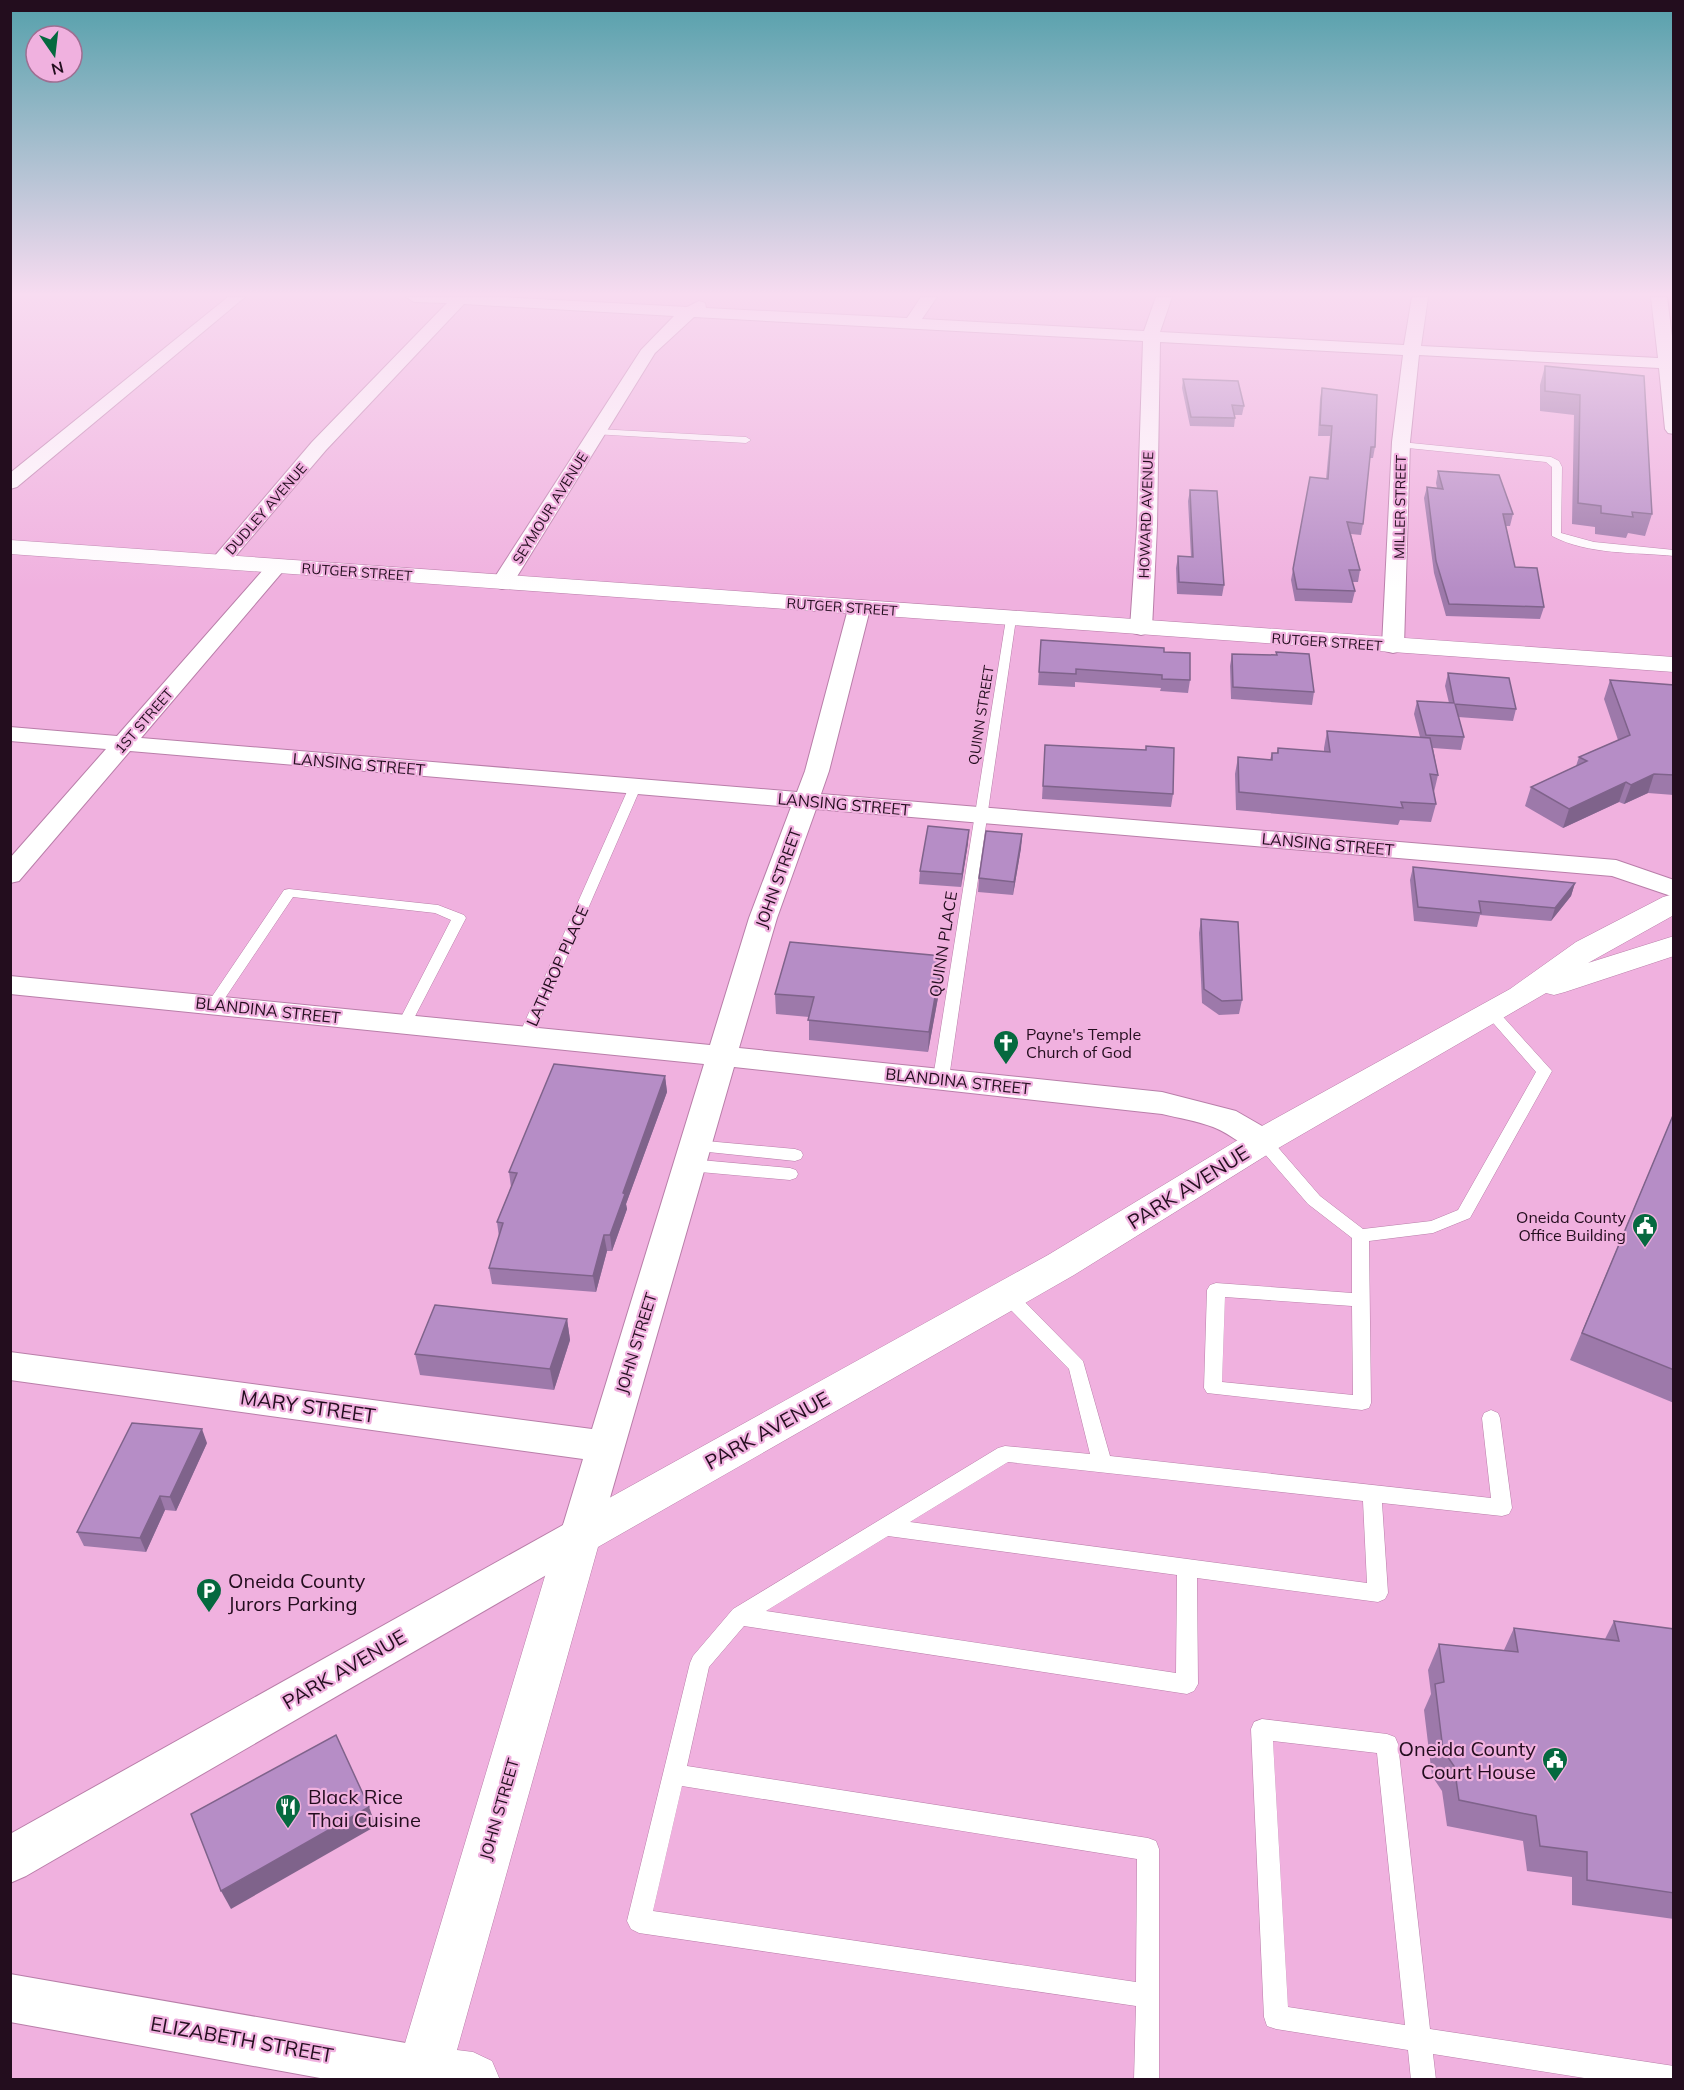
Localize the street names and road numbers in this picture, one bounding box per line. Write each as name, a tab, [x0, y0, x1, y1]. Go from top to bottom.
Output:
street label: SEYMOUR AVENUE	[508, 449, 592, 567]
street label: HOWARD AVENUE	[1135, 451, 1157, 579]
street label: MILLER STREET	[1390, 454, 1410, 559]
street label: DUDLEY AVENUE	[221, 460, 311, 558]
street label: RUTGER STREET	[301, 559, 414, 585]
street label: RUTGER STREET	[786, 594, 899, 620]
street label: RUTGER STREET	[1271, 629, 1384, 655]
street label: QUINN STREET	[964, 663, 998, 766]
street label: 1ST STREET	[111, 684, 178, 757]
street label: LANSING STREET	[292, 748, 426, 780]
street label: LANSING STREET	[777, 788, 911, 820]
street label: JOHN STREET	[751, 825, 805, 931]
street label: LANSING STREET	[1261, 828, 1395, 860]
street label: QUINN PLACE	[925, 890, 961, 998]
street label: LATHROP PLACE	[522, 903, 592, 1029]
street label: BLANDINA STREET	[194, 992, 342, 1028]
street label: BLANDINA STREET	[884, 1063, 1032, 1099]
street label: PARK AVENUE	[1123, 1140, 1253, 1234]
street label: JOHN STREET	[611, 1290, 661, 1396]
street label: MARY STREET	[239, 1384, 377, 1428]
street label: PARK AVENUE	[700, 1385, 834, 1475]
street label: PARK AVENUE	[278, 1624, 410, 1714]
street label: JOHN STREET	[475, 1756, 523, 1862]
street label: ELIZABETH STREET	[149, 2011, 335, 2067]

